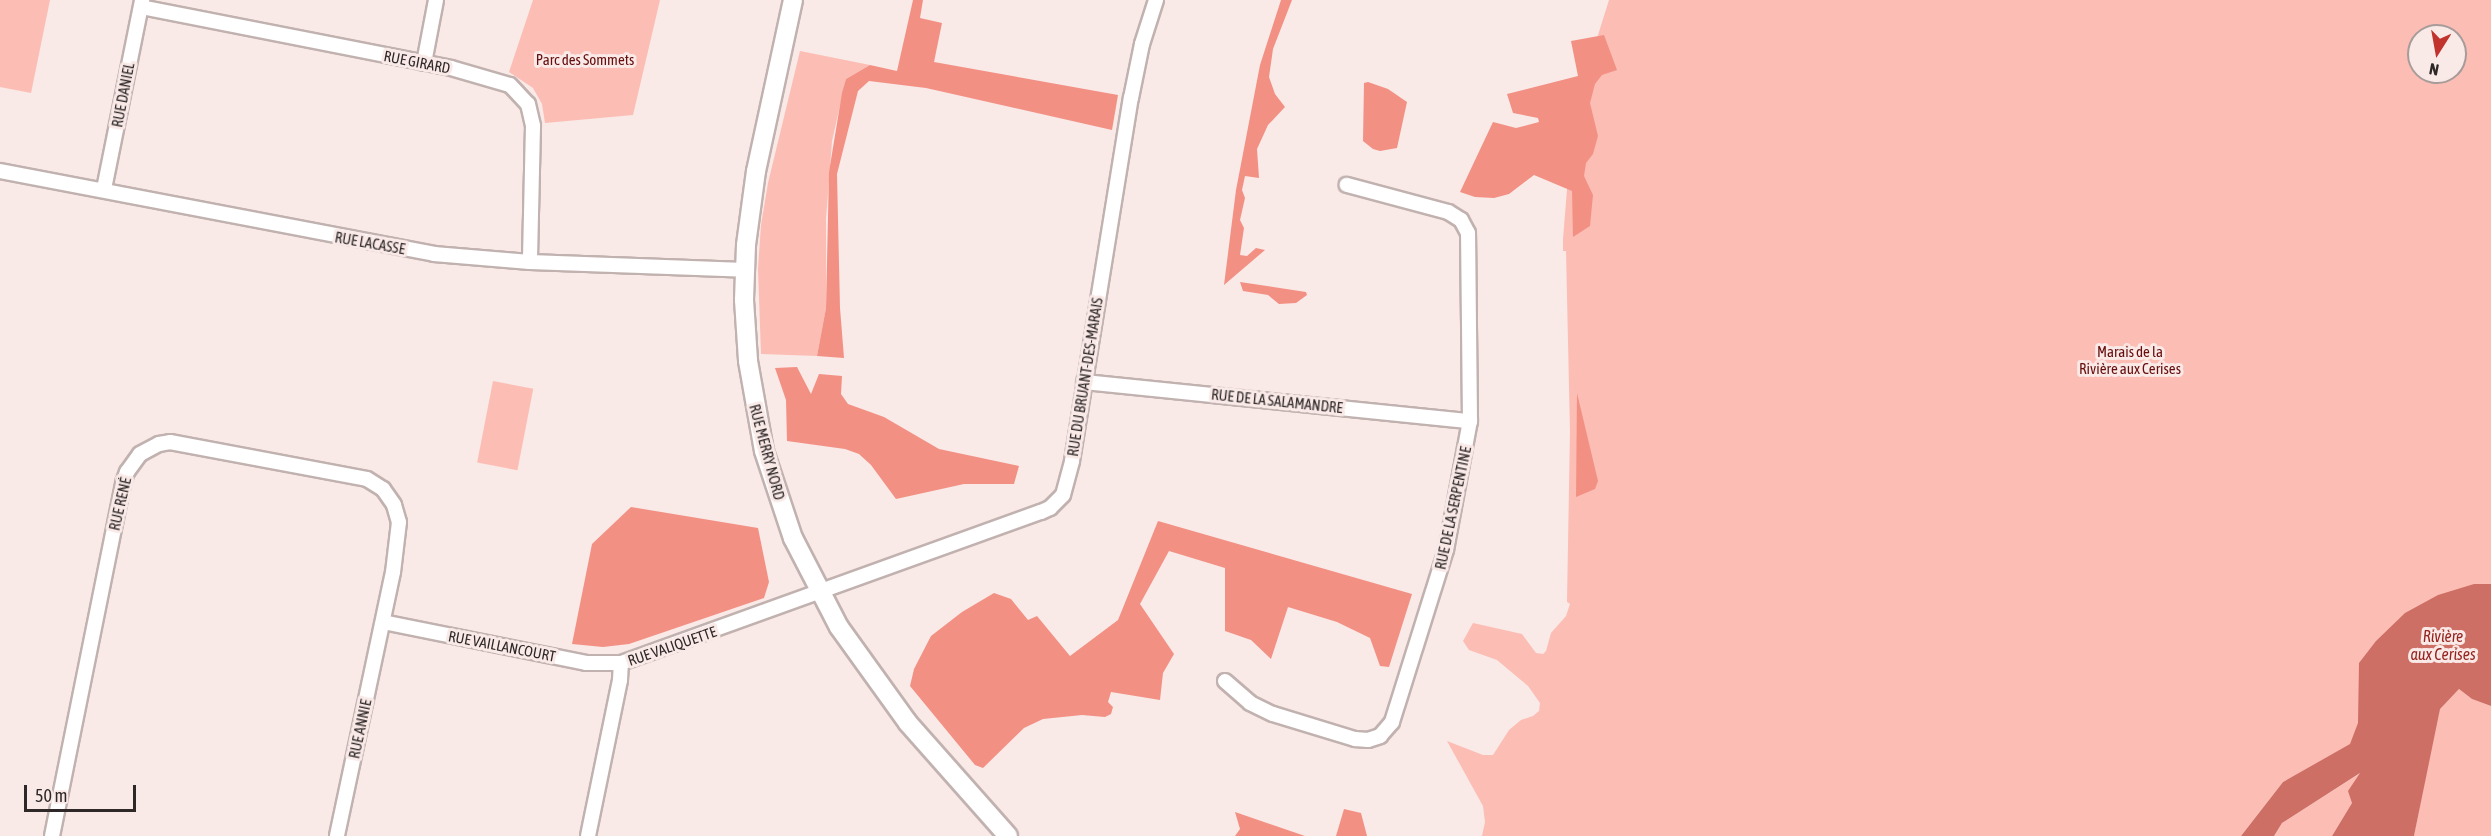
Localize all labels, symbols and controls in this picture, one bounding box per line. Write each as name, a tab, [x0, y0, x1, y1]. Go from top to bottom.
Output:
north arrow	[2407, 24, 2467, 84]
street label: RUE GIRARD	[382, 47, 452, 77]
park label: Parc des Sommets	[536, 51, 634, 69]
text: N	[2428, 60, 2440, 79]
street label: RUE DANIEL	[108, 61, 138, 129]
street label: RUE LACASSE	[333, 228, 407, 258]
street label: RUE DU BRUANT-DES-MARAIS	[1064, 296, 1106, 458]
park label: Marais de la Rivière aux Cerises	[2079, 342, 2181, 377]
street label: RUE DE LA SALAMANDRE	[1210, 385, 1344, 417]
street label: RUE MERRY NORD	[746, 402, 788, 502]
street label: RUE DE LA SERPENTINE	[1431, 445, 1475, 571]
street label: RUE RENÉ	[105, 476, 135, 532]
street label: RUE VALIQUETTE	[625, 622, 719, 670]
water label: Rivière aux Cerises	[2410, 626, 2476, 664]
street label: RUE VAILLANCOURT	[447, 627, 557, 665]
street label: RUE ANNIE	[345, 698, 375, 760]
scale bar	[27, 773, 140, 811]
text: 50 m	[35, 785, 67, 806]

